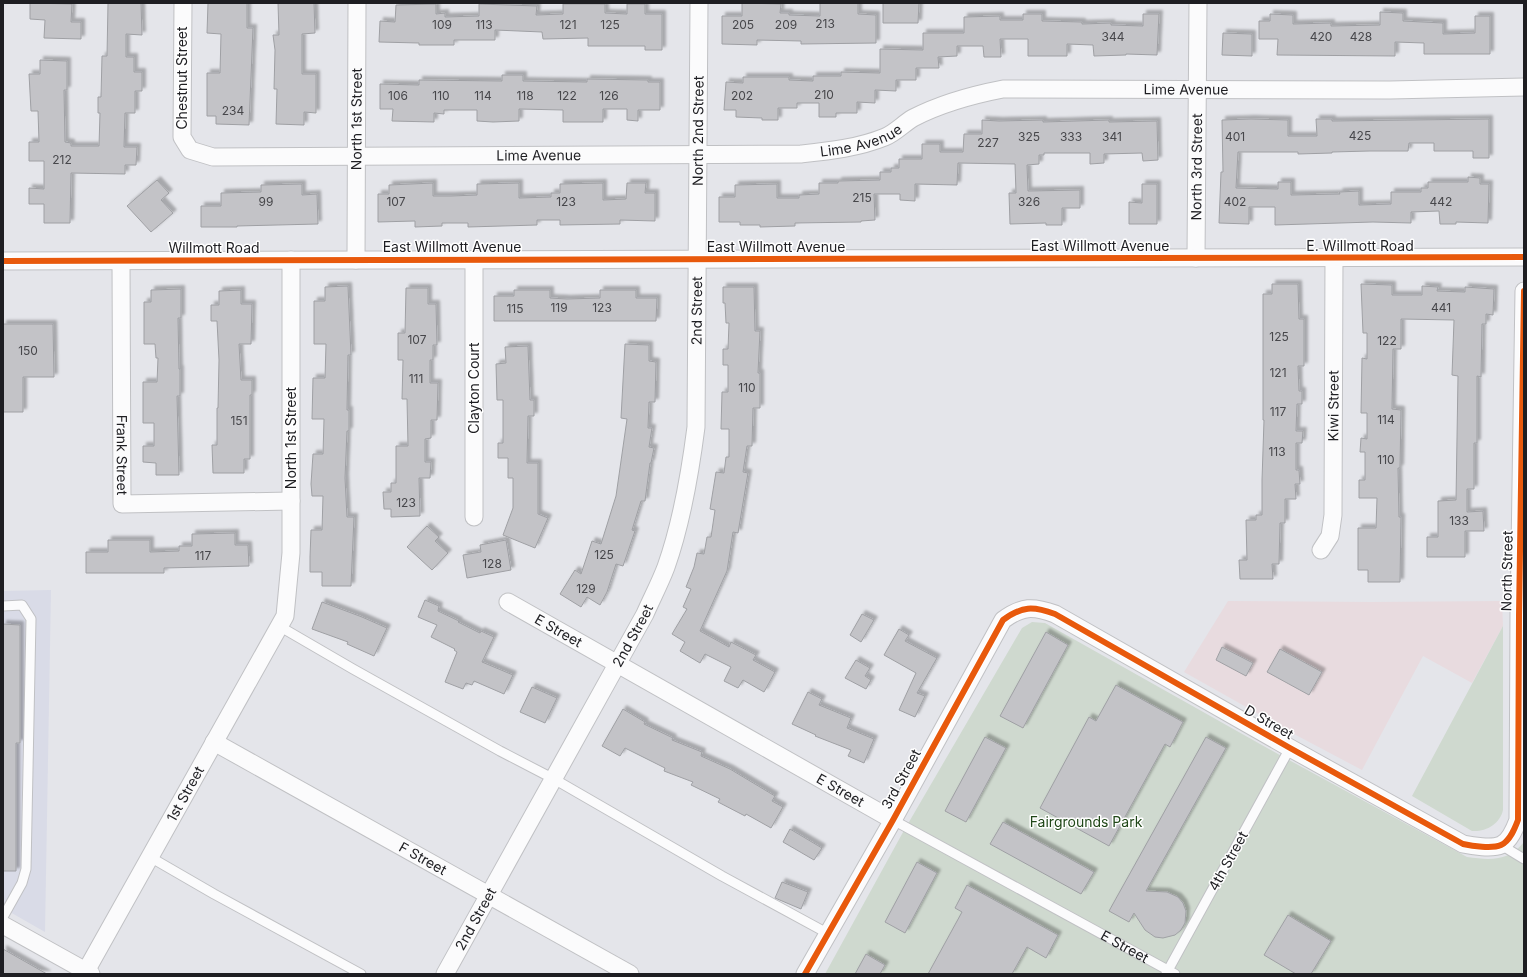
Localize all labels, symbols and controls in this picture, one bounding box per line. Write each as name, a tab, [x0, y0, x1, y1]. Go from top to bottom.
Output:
house number: 213	[815, 16, 835, 31]
house number: 109	[432, 17, 452, 32]
house number: 113	[475, 17, 493, 32]
house number: 121	[559, 17, 577, 32]
house number: 125	[600, 17, 620, 32]
house number: 205	[732, 17, 754, 32]
house number: 209	[775, 17, 797, 32]
street label: Chestnut Street	[173, 26, 190, 130]
house number: 344	[1102, 29, 1125, 44]
house number: 420	[1310, 29, 1332, 44]
house number: 428	[1350, 29, 1372, 44]
street label: North 1st Street	[347, 67, 365, 170]
street label: North 2nd Street	[689, 75, 706, 186]
street label: Lime Avenue	[1143, 80, 1228, 98]
house number: 210	[814, 87, 834, 102]
house number: 106	[388, 88, 408, 103]
house number: 110	[432, 88, 450, 103]
house number: 114	[474, 88, 492, 103]
house number: 118	[516, 88, 534, 103]
house number: 122	[557, 88, 577, 103]
house number: 126	[599, 88, 619, 103]
house number: 202	[731, 88, 753, 103]
house number: 234	[222, 103, 244, 118]
street label: North 3rd Street	[1187, 113, 1205, 221]
street label: Lime Avenue	[819, 120, 905, 160]
house number: 425	[1349, 128, 1371, 143]
house number: 325	[1018, 129, 1040, 144]
house number: 333	[1060, 129, 1082, 144]
house number: 341	[1102, 129, 1122, 144]
house number: 401	[1225, 129, 1245, 144]
house number: 227	[977, 135, 999, 150]
street label: Lime Avenue	[496, 146, 581, 164]
house number: 212	[52, 152, 72, 167]
house number: 215	[852, 190, 872, 205]
house number: 99	[259, 194, 273, 209]
house number: 107	[386, 194, 406, 209]
house number: 123	[556, 194, 576, 209]
house number: 326	[1018, 194, 1040, 209]
house number: 402	[1224, 194, 1246, 209]
house number: 442	[1430, 194, 1452, 209]
street label: East Willmott Avenue	[1031, 237, 1169, 254]
street label: E. Willmott Road	[1306, 237, 1414, 254]
street label: East Willmott Avenue	[383, 238, 521, 255]
street label: East Willmott Avenue	[707, 238, 845, 255]
street label: Willmott Road	[168, 239, 260, 256]
street label: 2nd Street	[688, 276, 705, 345]
house number: 119	[550, 300, 568, 315]
house number: 123	[592, 300, 612, 315]
house number: 441	[1431, 300, 1451, 315]
house number: 115	[506, 301, 524, 316]
house number: 125	[1269, 329, 1289, 344]
house number: 107	[407, 332, 427, 347]
house number: 122	[1377, 333, 1397, 348]
street label: Clayton Court	[465, 342, 482, 434]
house number: 150	[18, 343, 38, 358]
house number: 121	[1269, 365, 1287, 380]
street label: Kiwi Street	[1324, 370, 1342, 442]
house number: 111	[409, 371, 423, 386]
house number: 110	[738, 380, 756, 395]
street label: North 1st Street	[282, 386, 299, 489]
house number: 117	[1270, 404, 1286, 419]
house number: 114	[1377, 412, 1395, 427]
house number: 151	[230, 413, 248, 428]
street label: Frank Street	[114, 415, 131, 496]
house number: 113	[1268, 444, 1286, 459]
house number: 110	[1377, 452, 1395, 467]
house number: 123	[396, 495, 416, 510]
house number: 133	[1449, 513, 1469, 528]
street label: North Street	[1497, 530, 1516, 612]
house number: 125	[594, 547, 614, 562]
house number: 117	[195, 548, 211, 563]
house number: 128	[482, 556, 502, 571]
house number: 129	[576, 581, 596, 596]
street label: 2nd Street	[608, 601, 656, 670]
street label: E Street	[532, 610, 586, 651]
street label: D Street	[1242, 701, 1297, 743]
street label: 3rd Street	[877, 746, 924, 812]
street label: 1st Street	[162, 762, 207, 825]
street label: E Street	[814, 770, 868, 810]
park label: Fairgrounds Park	[1030, 813, 1143, 830]
street label: 4th Street	[1204, 828, 1251, 893]
street label: F Street	[396, 838, 450, 878]
street label: 2nd Street	[451, 884, 500, 953]
street label: E Street	[1098, 926, 1152, 966]

